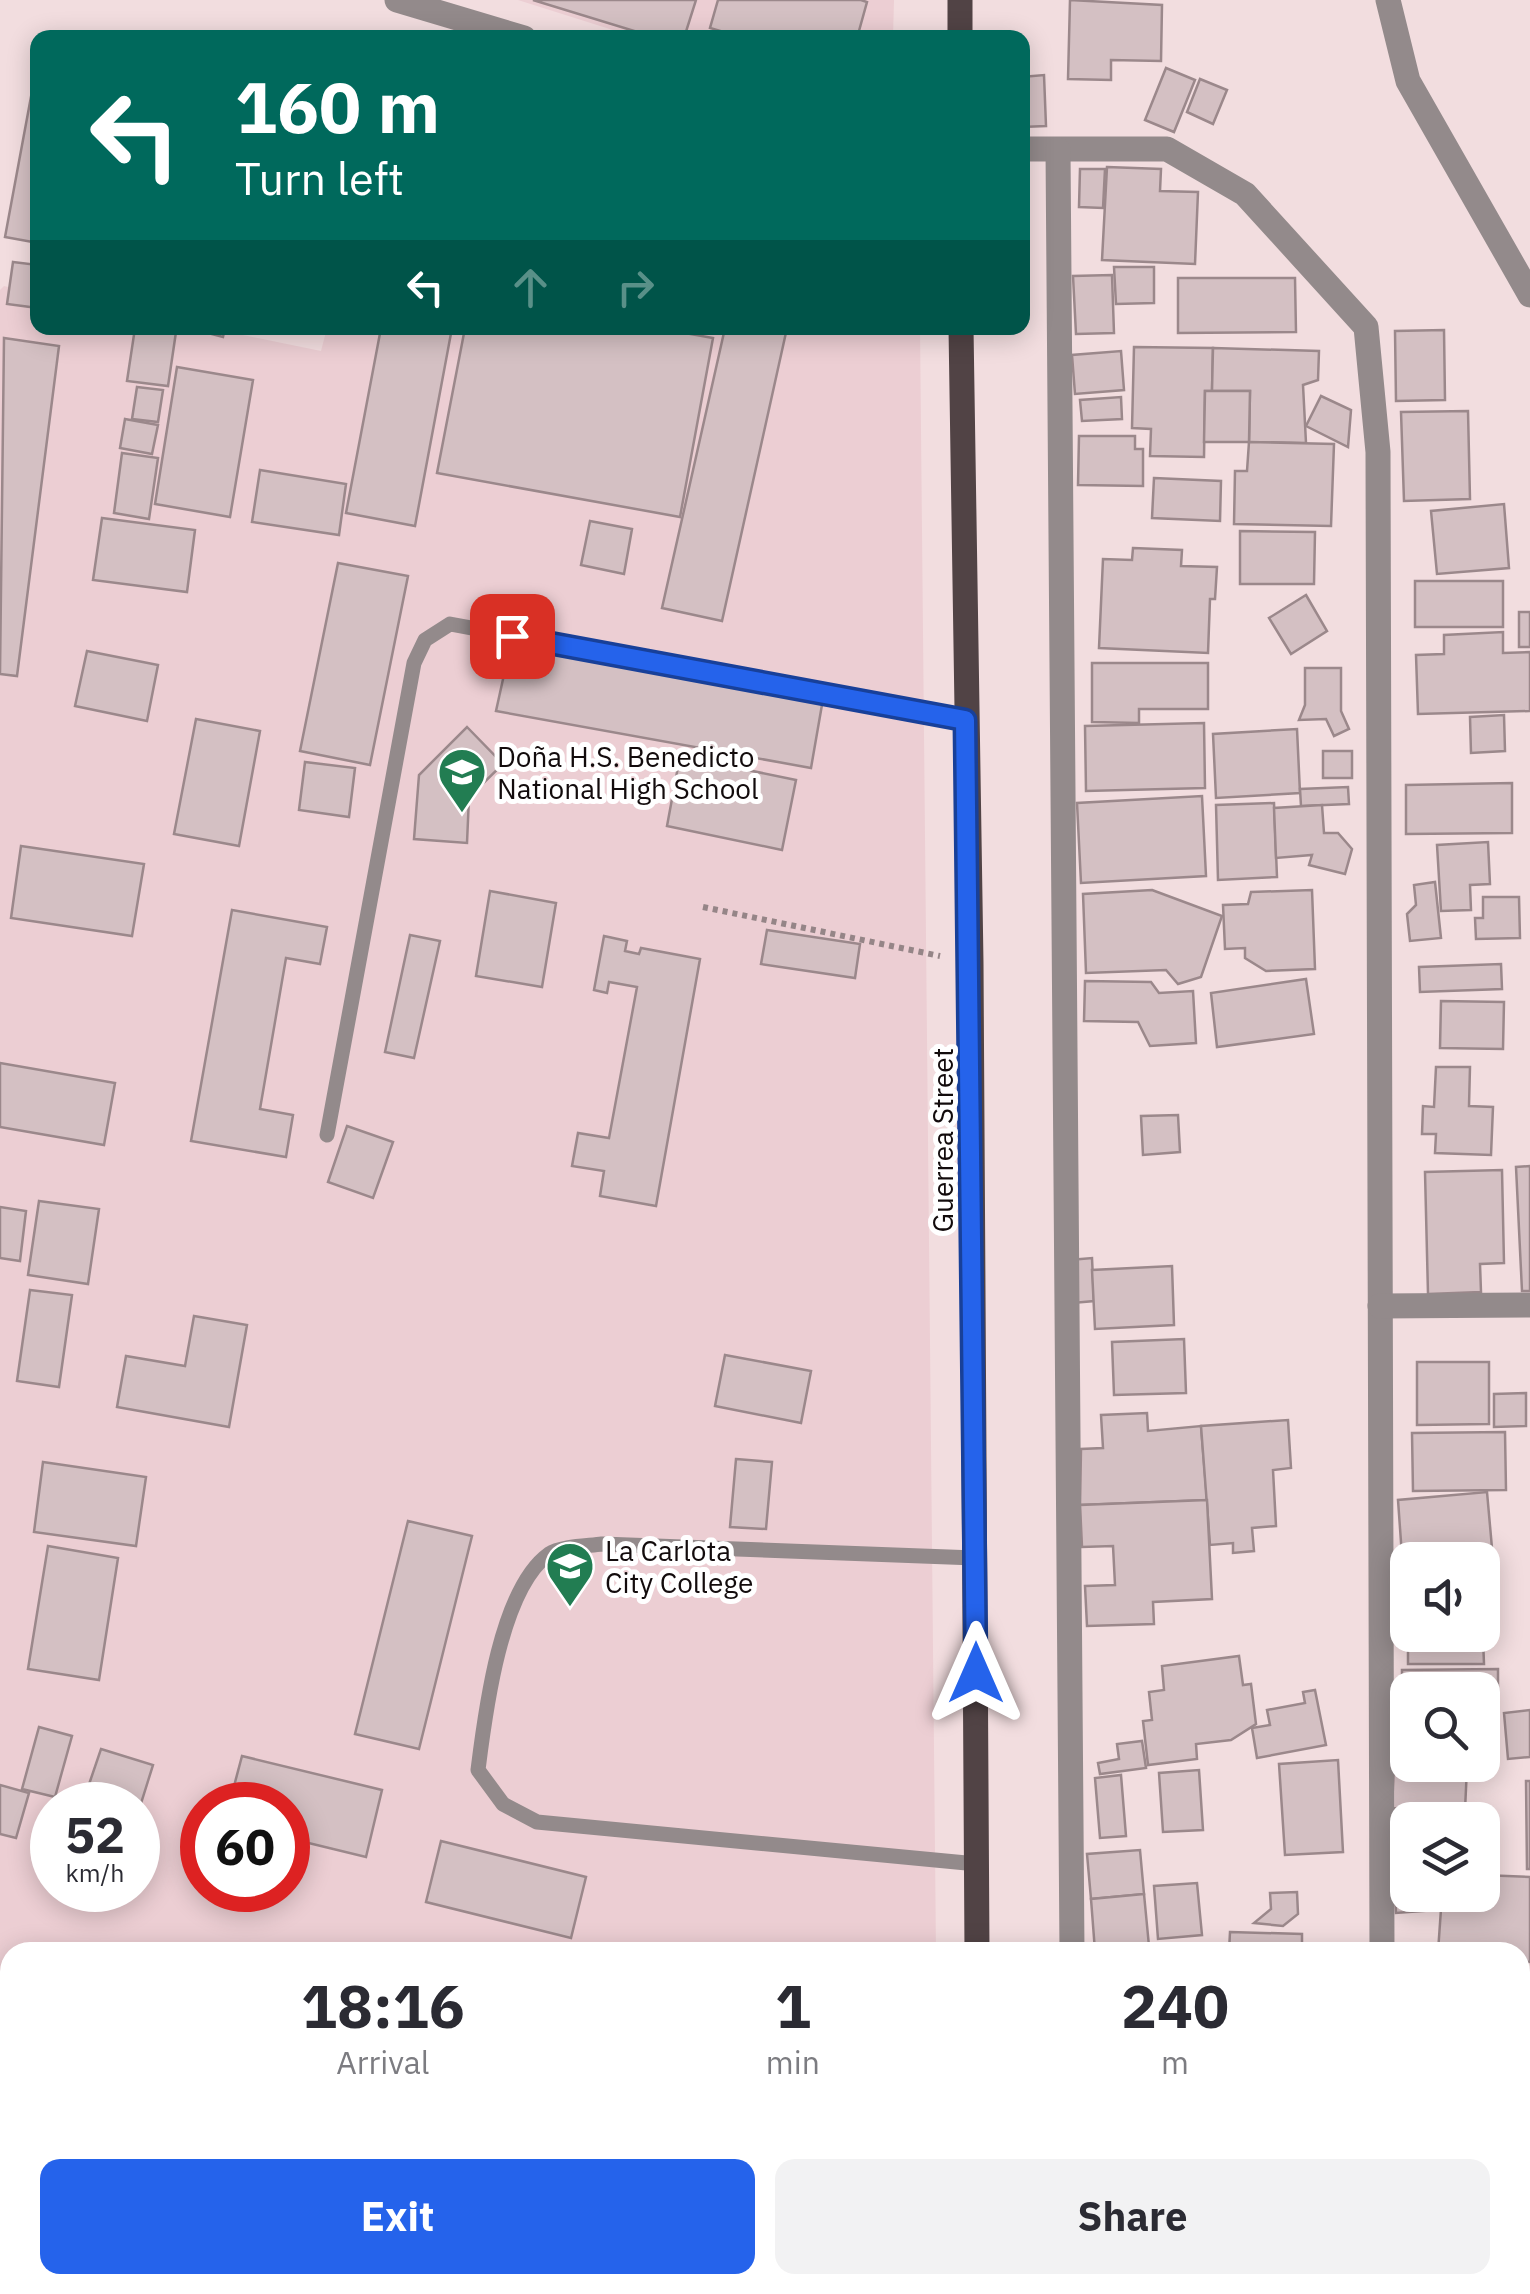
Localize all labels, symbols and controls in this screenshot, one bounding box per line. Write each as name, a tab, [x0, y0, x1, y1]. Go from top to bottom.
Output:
text: 160 m	[235, 61, 440, 152]
icon: left	[70, 70, 200, 200]
text: Turn left	[235, 149, 404, 207]
icon: left	[398, 260, 453, 315]
icon: ahead	[503, 260, 558, 315]
icon: right	[608, 260, 663, 315]
pin	[470, 594, 555, 679]
icon: arrive	[485, 609, 540, 664]
place label: Doña H.S. Benedicto National High School	[497, 738, 759, 807]
school or university icon: Doña H.S. Benedicto National High School	[436, 746, 488, 814]
street label: Guerrea Street	[924, 1048, 961, 1232]
place label: La Carlota City College	[605, 1532, 753, 1601]
school or university icon: La Carlota City College	[544, 1540, 596, 1608]
map controls	[1390, 1542, 1500, 1912]
button: sound	[1390, 1542, 1500, 1652]
position arrow	[924, 1621, 1028, 1725]
button: search	[1390, 1672, 1500, 1782]
speed limit sign: 60	[180, 1782, 310, 1912]
text: 52	[65, 1802, 125, 1867]
button: layers	[1390, 1802, 1500, 1912]
text: km/h	[66, 1856, 124, 1889]
text: 18:16	[301, 1966, 465, 2045]
text: 1	[775, 1966, 811, 2045]
text: 240	[1121, 1966, 1229, 2045]
text: Arrival	[336, 2041, 430, 2083]
text: min	[766, 2041, 820, 2083]
text: m	[1161, 2041, 1189, 2083]
button: Exit	[40, 2159, 755, 2274]
button: Share	[775, 2159, 1490, 2274]

